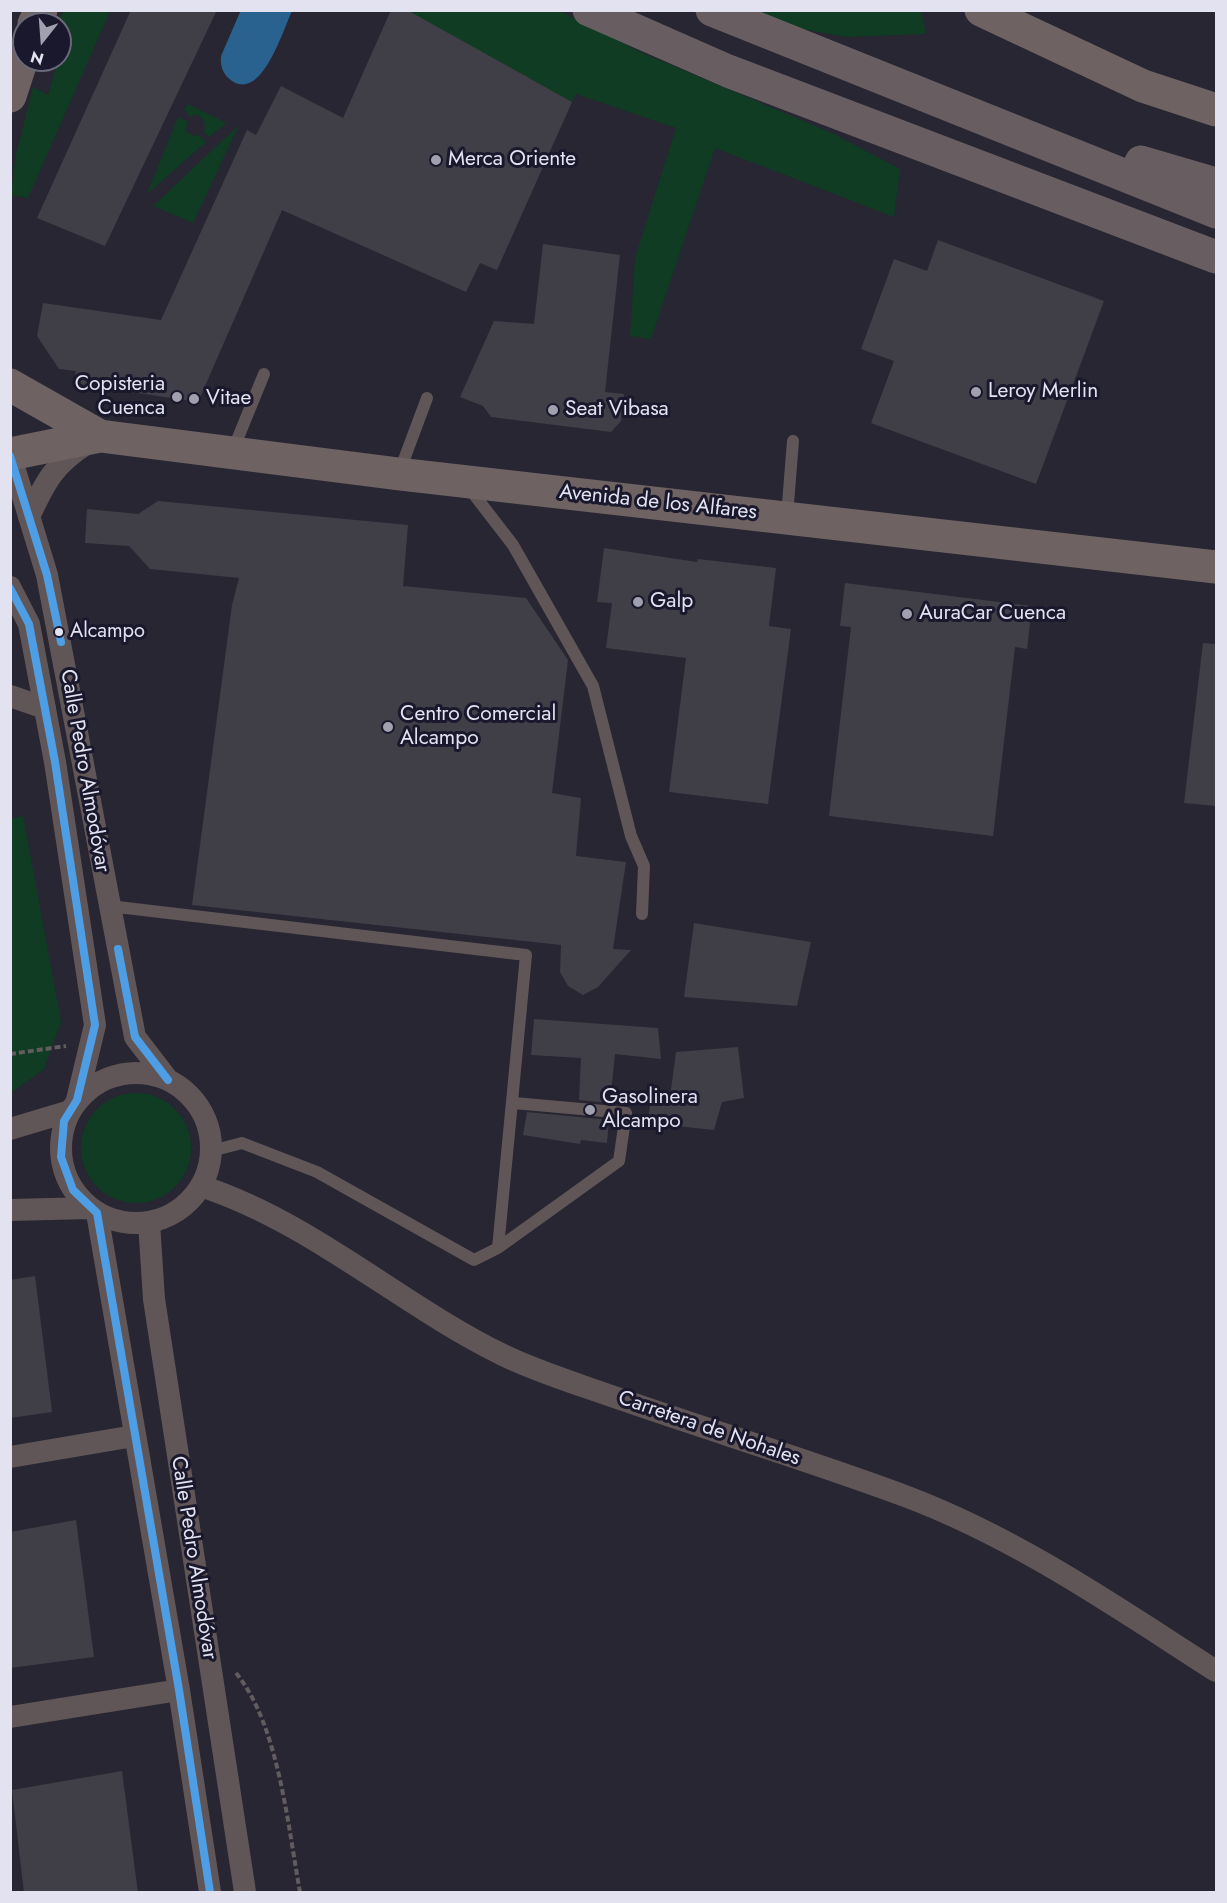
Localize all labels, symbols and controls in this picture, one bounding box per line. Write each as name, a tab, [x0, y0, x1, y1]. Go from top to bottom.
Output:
north arrow	[12, 12, 72, 72]
text: N	[28, 45, 47, 71]
place label: Merca Oriente	[448, 147, 576, 173]
marker: Merca Oriente	[429, 153, 443, 167]
place label: Copisteria Cuenca	[75, 372, 165, 422]
place label: Leroy Merlin	[988, 379, 1098, 405]
marker: Leroy Merlin	[969, 385, 983, 399]
place label: Vitae	[206, 386, 251, 412]
marker: Copisteria Cuenca	[170, 390, 184, 404]
marker: Vitae	[187, 392, 201, 406]
place label: Seat Vibasa	[565, 397, 669, 423]
marker: Seat Vibasa	[546, 403, 560, 417]
street label: Avenida de los Alfares	[558, 480, 758, 526]
place label: Galp	[650, 589, 693, 615]
marker: Galp	[631, 595, 645, 609]
place label: AuraCar Cuenca	[919, 601, 1066, 627]
marker: AuraCar Cuenca	[900, 607, 914, 621]
place label: Alcampo	[70, 620, 145, 644]
marker: Alcampo	[53, 626, 65, 638]
street label: Calle Pedro Almodóvar	[54, 667, 114, 875]
place label: Centro Comercial Alcampo	[400, 702, 556, 752]
marker: Centro Comercial Alcampo	[381, 720, 395, 734]
place label: Gasolinera Alcampo	[602, 1085, 698, 1135]
marker: Gasolinera Alcampo	[583, 1103, 597, 1117]
street label: Carretera de Nohales	[615, 1386, 803, 1472]
street label: Calle Pedro Almodóvar	[164, 1454, 222, 1662]

